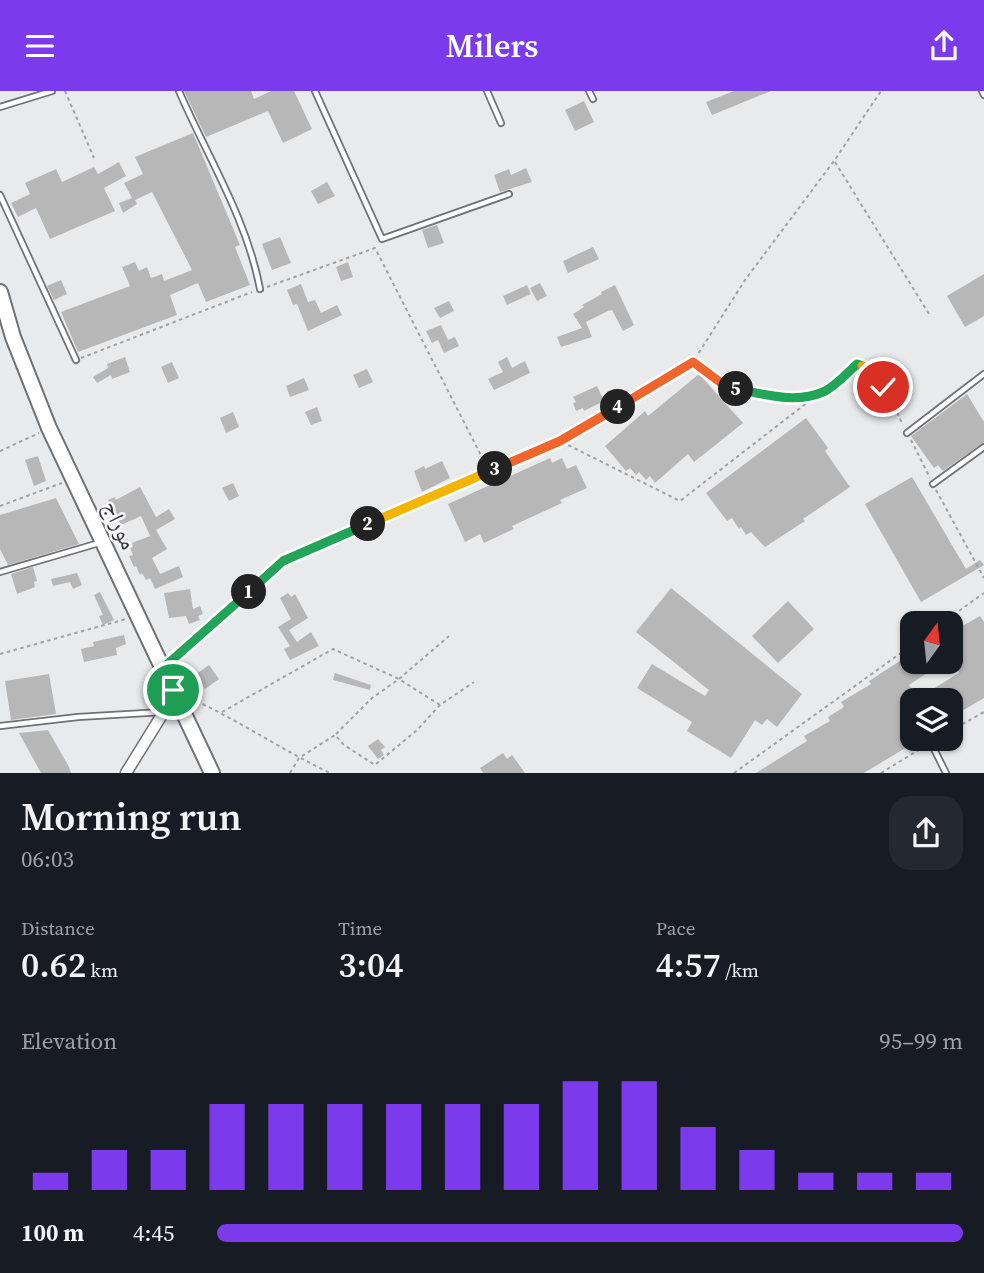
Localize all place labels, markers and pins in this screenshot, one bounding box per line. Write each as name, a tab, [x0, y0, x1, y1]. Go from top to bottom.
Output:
pin	[853, 357, 913, 417]
pin: 5	[718, 371, 754, 407]
pin: 4	[600, 389, 636, 425]
pin: 3	[477, 451, 512, 487]
pin: 2	[350, 507, 386, 541]
pin: 1	[232, 575, 266, 609]
pin	[143, 660, 203, 720]

